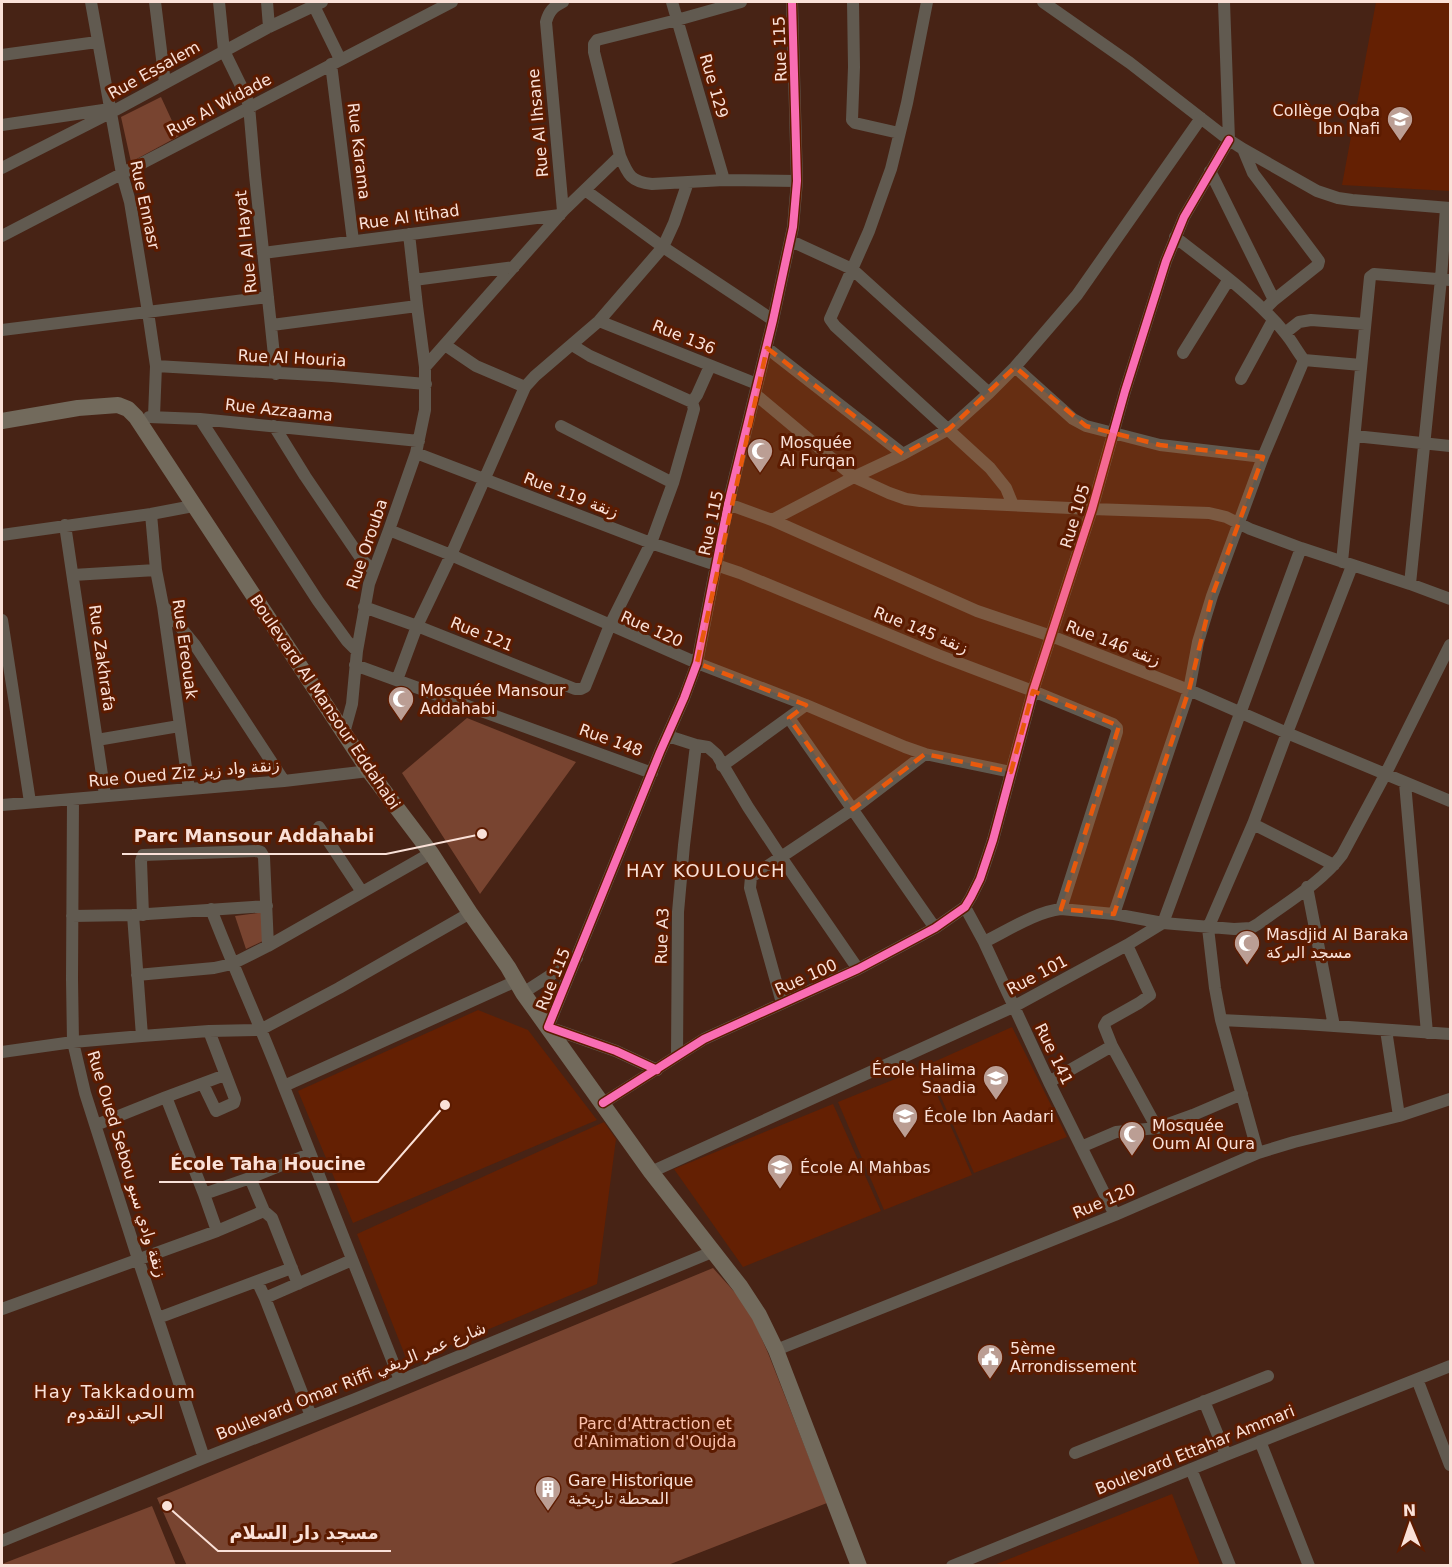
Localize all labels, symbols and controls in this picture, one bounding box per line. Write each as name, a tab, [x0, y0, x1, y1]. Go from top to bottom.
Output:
street label: Rue 115	[769, 16, 791, 82]
street label: Rue Essalem	[105, 37, 203, 103]
street label: Rue 129	[696, 52, 732, 120]
street label: Rue Al Ihsane	[524, 68, 552, 178]
street label: Rue Al Widade	[163, 69, 275, 141]
place label: Collège Oqba Ibn Nafi	[1273, 101, 1380, 138]
street label: Rue Karama	[344, 102, 374, 200]
school or university icon: Collège Oqba Ibn Nafi	[1385, 104, 1415, 142]
street label: Rue Ennasr	[126, 159, 164, 252]
street label: Rue Al Hayat	[231, 190, 261, 294]
street label: Rue Al Itihad	[357, 201, 461, 233]
street label: Rue 136	[650, 316, 718, 358]
street label: Rue Al Houria	[237, 346, 347, 370]
street label: Rue Azzaama	[224, 395, 334, 425]
place label: Mosquée Al Furqan	[780, 433, 855, 470]
mosque icon: Mosquée Al Furqan	[745, 436, 775, 474]
street label: Rue 119 زنقة	[521, 468, 621, 523]
street label: Rue 105	[1056, 482, 1094, 550]
street label: Rue 115	[695, 489, 727, 557]
street label: Rue Orouba	[343, 496, 391, 592]
street label: Boulevard Al Mansour Eddahabi	[246, 591, 404, 813]
street label: Rue Ereouak	[169, 598, 202, 701]
street label: Rue 145 زنقة	[871, 602, 971, 658]
street label: Rue Zakhrafa	[85, 603, 119, 713]
street label: Rue 120	[618, 607, 686, 651]
street label: Rue 121	[448, 613, 516, 655]
street label: Rue 146 زنقة	[1063, 616, 1163, 671]
place label: Mosquée Mansour Addahabi	[420, 681, 566, 718]
mosque icon: Mosquée Mansour Addahabi	[386, 684, 416, 722]
street label: Rue 148	[577, 720, 645, 760]
street label: Rue Oued Ziz زنقة واد زيز	[88, 755, 280, 792]
callout: Parc Mansour Addahabi	[122, 818, 386, 854]
text: Parc Mansour Addahabi	[134, 825, 374, 846]
district label: HAY KOULOUCH	[626, 860, 786, 881]
street label: Rue A3	[652, 907, 672, 965]
place label: Masdjid Al Baraka مسجد البركة	[1266, 925, 1409, 963]
mosque icon: Masdjid Al Baraka مسجد البركة	[1232, 928, 1262, 966]
street label: Rue 115	[532, 945, 574, 1013]
street label: Rue 101	[1003, 951, 1071, 999]
street label: Rue 100	[772, 955, 840, 999]
street label: Rue 141	[1031, 1020, 1077, 1088]
street label: Rue Oued Sebou زنقة وادي سبو	[82, 1048, 171, 1280]
place label: École Halima Saadia	[872, 1060, 976, 1097]
school or university icon: École Halima Saadia	[981, 1063, 1011, 1101]
school or university icon: École Ibn Aadari	[890, 1101, 920, 1139]
place label: École Ibn Aadari	[924, 1107, 1054, 1126]
place label: Mosquée Oum Al Qura	[1152, 1116, 1255, 1153]
mosque icon: Mosquée Oum Al Qura	[1117, 1119, 1147, 1157]
callout: École Taha Houcine	[159, 1146, 378, 1182]
school or university icon: École Al Mahbas	[765, 1152, 795, 1190]
text: École Taha Houcine	[170, 1153, 366, 1174]
place label: École Al Mahbas	[800, 1158, 931, 1177]
street label: Rue 120	[1070, 1179, 1138, 1223]
street label: Boulevard Omar Riffi شارع عمر الريفي	[213, 1318, 489, 1445]
place label: 5ème Arrondissement	[1010, 1339, 1136, 1376]
public building icon: 5ème Arrondissement	[975, 1342, 1005, 1380]
district label: Hay Takkadoum الحي التقدوم	[34, 1381, 196, 1424]
street label: Boulevard Ettahar Ammari	[1093, 1401, 1297, 1499]
park label: Parc d'Attraction et d'Animation d'Oujda	[574, 1414, 736, 1451]
place label: Gare Historique المحطة تاريخية	[568, 1471, 693, 1509]
building icon: Gare Historique المحطة تاريخية	[533, 1474, 563, 1512]
north arrow	[1380, 1495, 1440, 1555]
text: N	[1402, 1501, 1417, 1520]
callout: مسجد دار السلام	[218, 1515, 391, 1551]
text: مسجد دار السلام	[229, 1522, 379, 1543]

